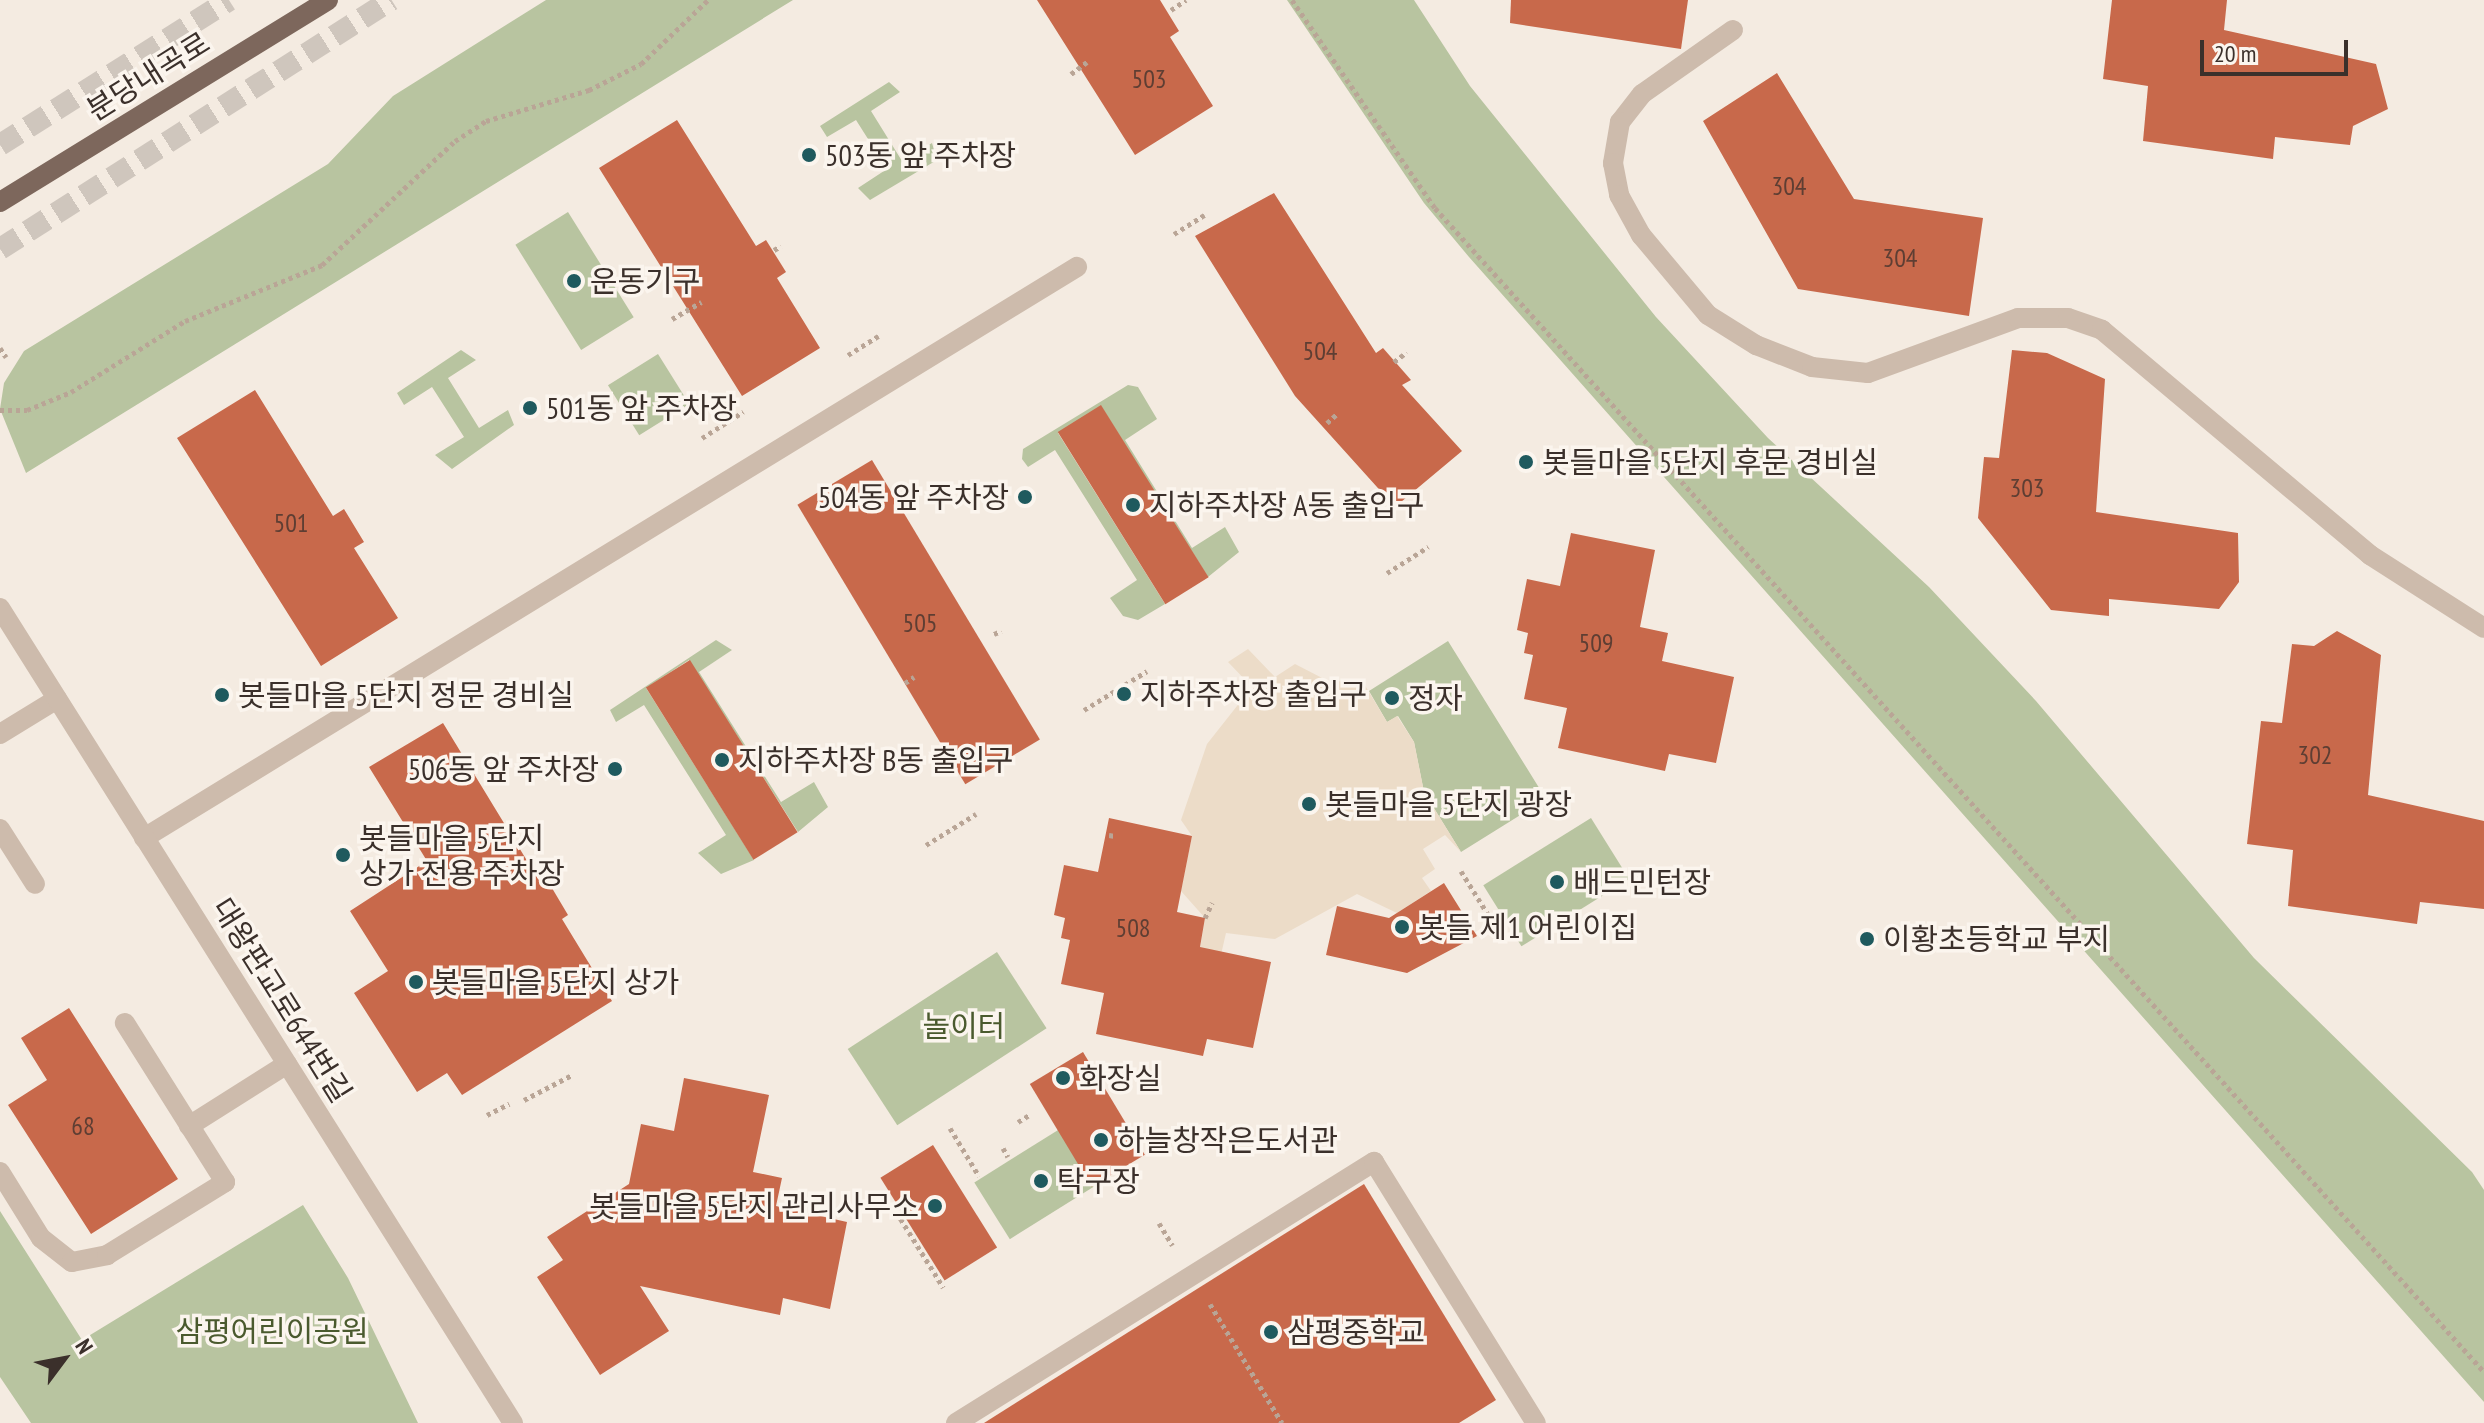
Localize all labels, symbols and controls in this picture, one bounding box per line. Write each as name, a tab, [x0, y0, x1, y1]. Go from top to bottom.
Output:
street label: 분당내곡로	[80, 24, 216, 128]
scale bar	[2204, 24, 2352, 74]
text: 20 m	[2214, 38, 2256, 69]
house number: 503	[1131, 63, 1167, 95]
place label: 503동 앞 주차장	[825, 137, 1016, 173]
marker: 503동 앞 주차장	[800, 146, 818, 164]
house number: 304	[1771, 170, 1807, 202]
house number: 304	[1882, 242, 1918, 274]
place label: 운동기구	[590, 263, 700, 299]
marker: 운동기구	[565, 272, 583, 290]
house number: 504	[1302, 335, 1338, 367]
place label: 501동 앞 주차장	[546, 390, 737, 426]
marker: 501동 앞 주차장	[521, 399, 539, 417]
place label: 봇들마을 5단지 후문 경비실	[1542, 444, 1878, 480]
marker: 봇들마을 5단지 후문 경비실	[1517, 453, 1535, 471]
house number: 303	[2009, 472, 2045, 504]
place label: 504동 앞 주차장	[818, 479, 1009, 515]
place label: 지하주차장 A동 출입구	[1149, 487, 1424, 523]
marker: 504동 앞 주차장	[1016, 488, 1034, 506]
marker: 지하주차장 A동 출입구	[1124, 496, 1142, 514]
house number: 501	[273, 507, 309, 539]
house number: 505	[902, 607, 938, 639]
house number: 509	[1578, 627, 1614, 659]
place label: 지하주차장 출입구	[1140, 676, 1367, 712]
place label: 봇들마을 5단지 정문 경비실	[238, 677, 574, 713]
place label: 정자	[1408, 680, 1463, 716]
marker: 지하주차장 출입구	[1115, 685, 1133, 703]
marker: 봇들마을 5단지 정문 경비실	[213, 686, 231, 704]
marker: 정자	[1383, 689, 1401, 707]
house number: 302	[2297, 739, 2333, 771]
place label: 지하주차장 B동 출입구	[738, 742, 1013, 778]
place label: 506동 앞 주차장	[408, 751, 599, 787]
marker: 지하주차장 B동 출입구	[713, 751, 731, 769]
marker: 506동 앞 주차장	[606, 760, 624, 778]
place label: 봇들마을 5단지 광장	[1325, 786, 1572, 822]
marker: 봇들마을 5단지 광장	[1300, 795, 1318, 813]
place label: 봇들마을 5단지 상가 전용 주차장	[359, 820, 565, 890]
marker: 봇들마을 5단지 상가 전용 주차장	[334, 846, 352, 864]
place label: 배드민턴장	[1573, 864, 1711, 900]
marker: 배드민턴장	[1548, 873, 1566, 891]
street label: 대왕판교로644번길	[205, 891, 359, 1109]
place label: 봇들 제1 어린이집	[1418, 909, 1637, 945]
house number: 508	[1115, 912, 1151, 944]
marker: 봇들 제1 어린이집	[1393, 918, 1411, 936]
place label: 이황초등학교 부지	[1883, 921, 2110, 957]
marker: 이황초등학교 부지	[1858, 930, 1876, 948]
place label: 봇들마을 5단지 상가	[432, 964, 679, 1000]
marker: 봇들마을 5단지 상가	[407, 973, 425, 991]
park label: 놀이터	[923, 1008, 1005, 1044]
place label: 화장실	[1079, 1060, 1162, 1096]
marker: 화장실	[1054, 1069, 1072, 1087]
house number: 68	[71, 1110, 95, 1142]
place label: 하늘창작은도서관	[1117, 1122, 1338, 1158]
marker: 하늘창작은도서관	[1092, 1131, 1110, 1149]
place label: 탁구장	[1057, 1163, 1140, 1199]
marker: 탁구장	[1032, 1172, 1050, 1190]
place label: 봇들마을 5단지 관리사무소	[589, 1188, 919, 1224]
marker: 봇들마을 5단지 관리사무소	[926, 1197, 944, 1215]
park label: 삼평어린이공원	[175, 1313, 369, 1349]
place label: 삼평중학교	[1287, 1314, 1425, 1350]
north arrow	[24, 1319, 104, 1399]
marker: 삼평중학교	[1262, 1323, 1280, 1341]
text: N	[69, 1334, 99, 1359]

